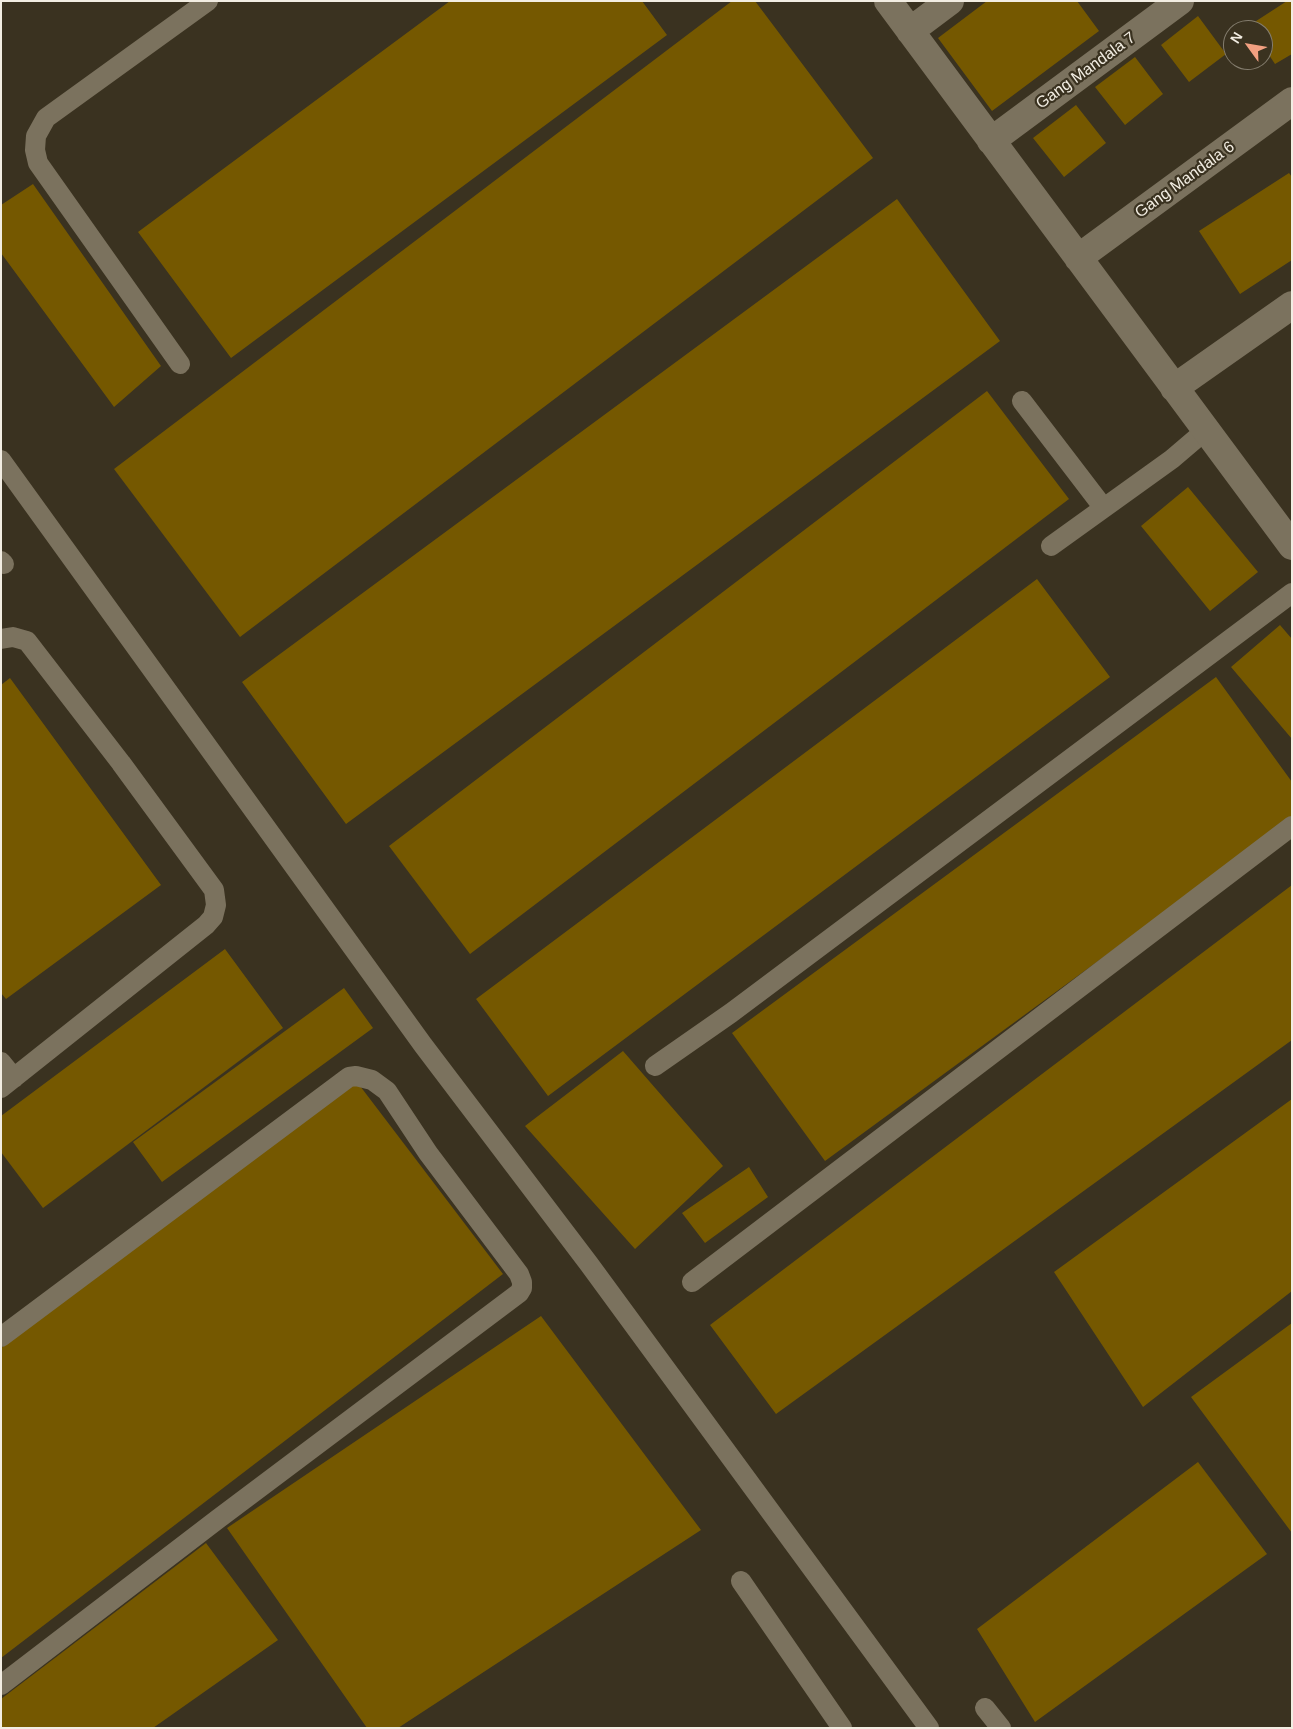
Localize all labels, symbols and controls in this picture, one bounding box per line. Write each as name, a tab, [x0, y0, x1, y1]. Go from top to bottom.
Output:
north arrow	[1223, 20, 1273, 70]
street label: Gang Mandala 7	[1033, 28, 1139, 114]
text: N	[1227, 29, 1246, 46]
street label: Gang Mandala 6	[1132, 137, 1238, 223]

